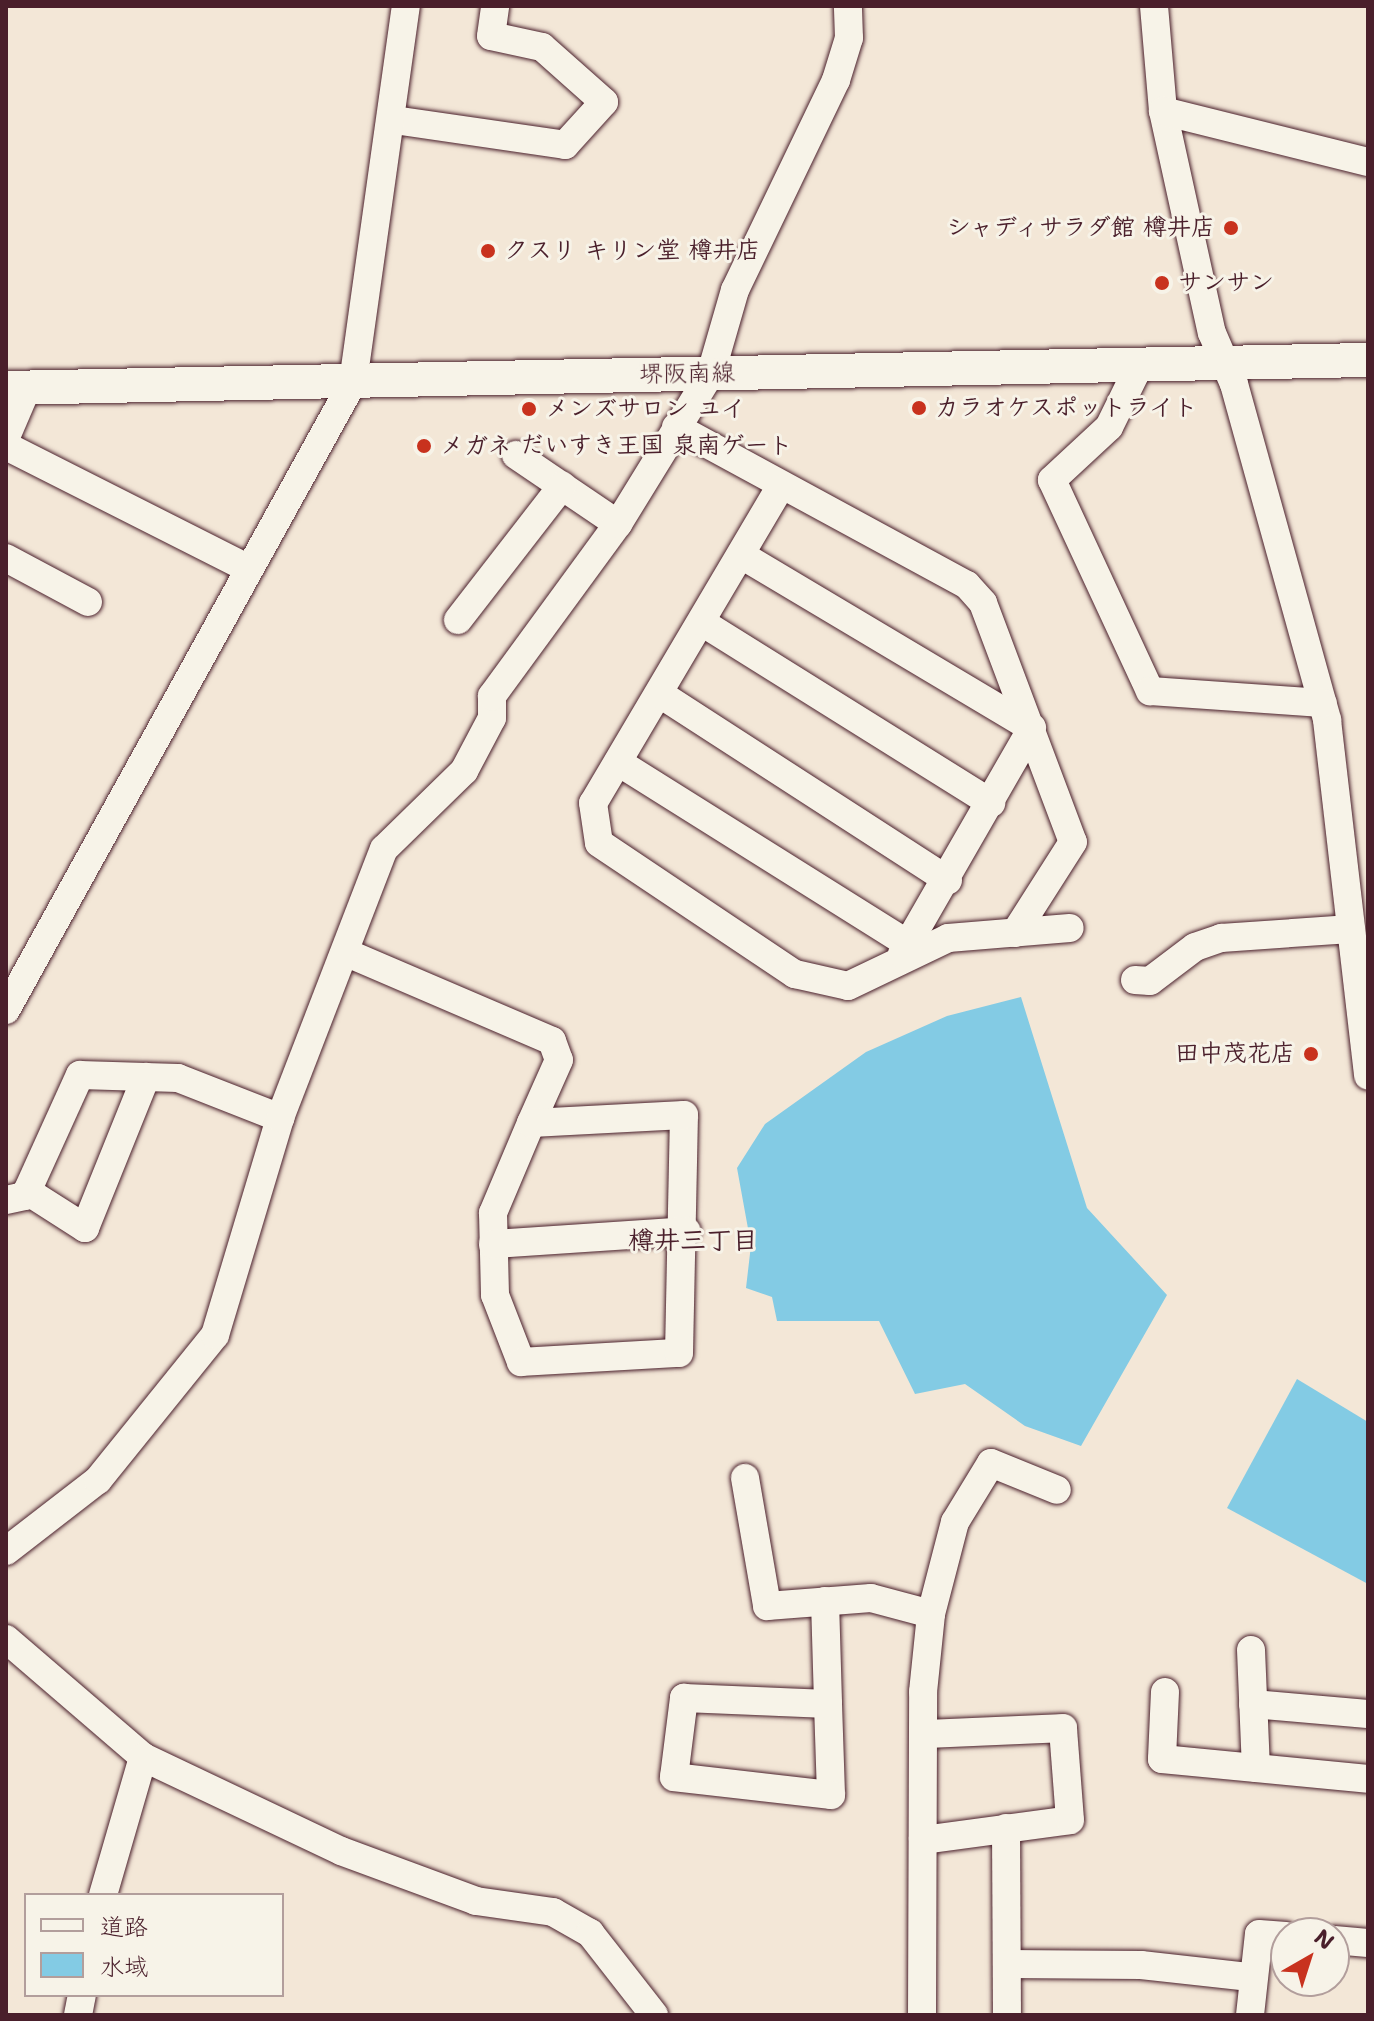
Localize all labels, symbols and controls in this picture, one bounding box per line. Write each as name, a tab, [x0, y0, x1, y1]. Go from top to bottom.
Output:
place label: シャディサラダ館 樽井店	[943, 214, 1215, 242]
marker: シャディサラダ館 樽井店	[1222, 219, 1240, 237]
place label: クスリ キリン堂 樽井店	[504, 237, 761, 265]
marker: クスリ キリン堂 樽井店	[479, 242, 497, 260]
place label: サンサン	[1178, 269, 1274, 297]
marker: サンサン	[1153, 274, 1171, 292]
street label: 堺阪南線	[639, 359, 735, 389]
place label: カラオケスポットライト	[935, 394, 1199, 422]
place label: メンズサロン ユイ	[545, 395, 745, 423]
marker: カラオケスポットライト	[910, 399, 928, 417]
marker: メンズサロン ユイ	[520, 400, 538, 418]
place label: メガネ だいすき王国 泉南ゲート	[440, 432, 793, 460]
marker: メガネ だいすき王国 泉南ゲート	[415, 437, 433, 455]
place label: 田中茂花店	[1175, 1040, 1295, 1068]
marker: 田中茂花店	[1302, 1045, 1320, 1063]
district label: 樽井三丁目	[628, 1224, 758, 1256]
legend	[24, 1893, 284, 1997]
text: 道路	[100, 1911, 148, 1943]
north arrow	[1270, 1917, 1350, 1997]
text: N	[1308, 1923, 1340, 1956]
text: 水域	[100, 1951, 148, 1983]

